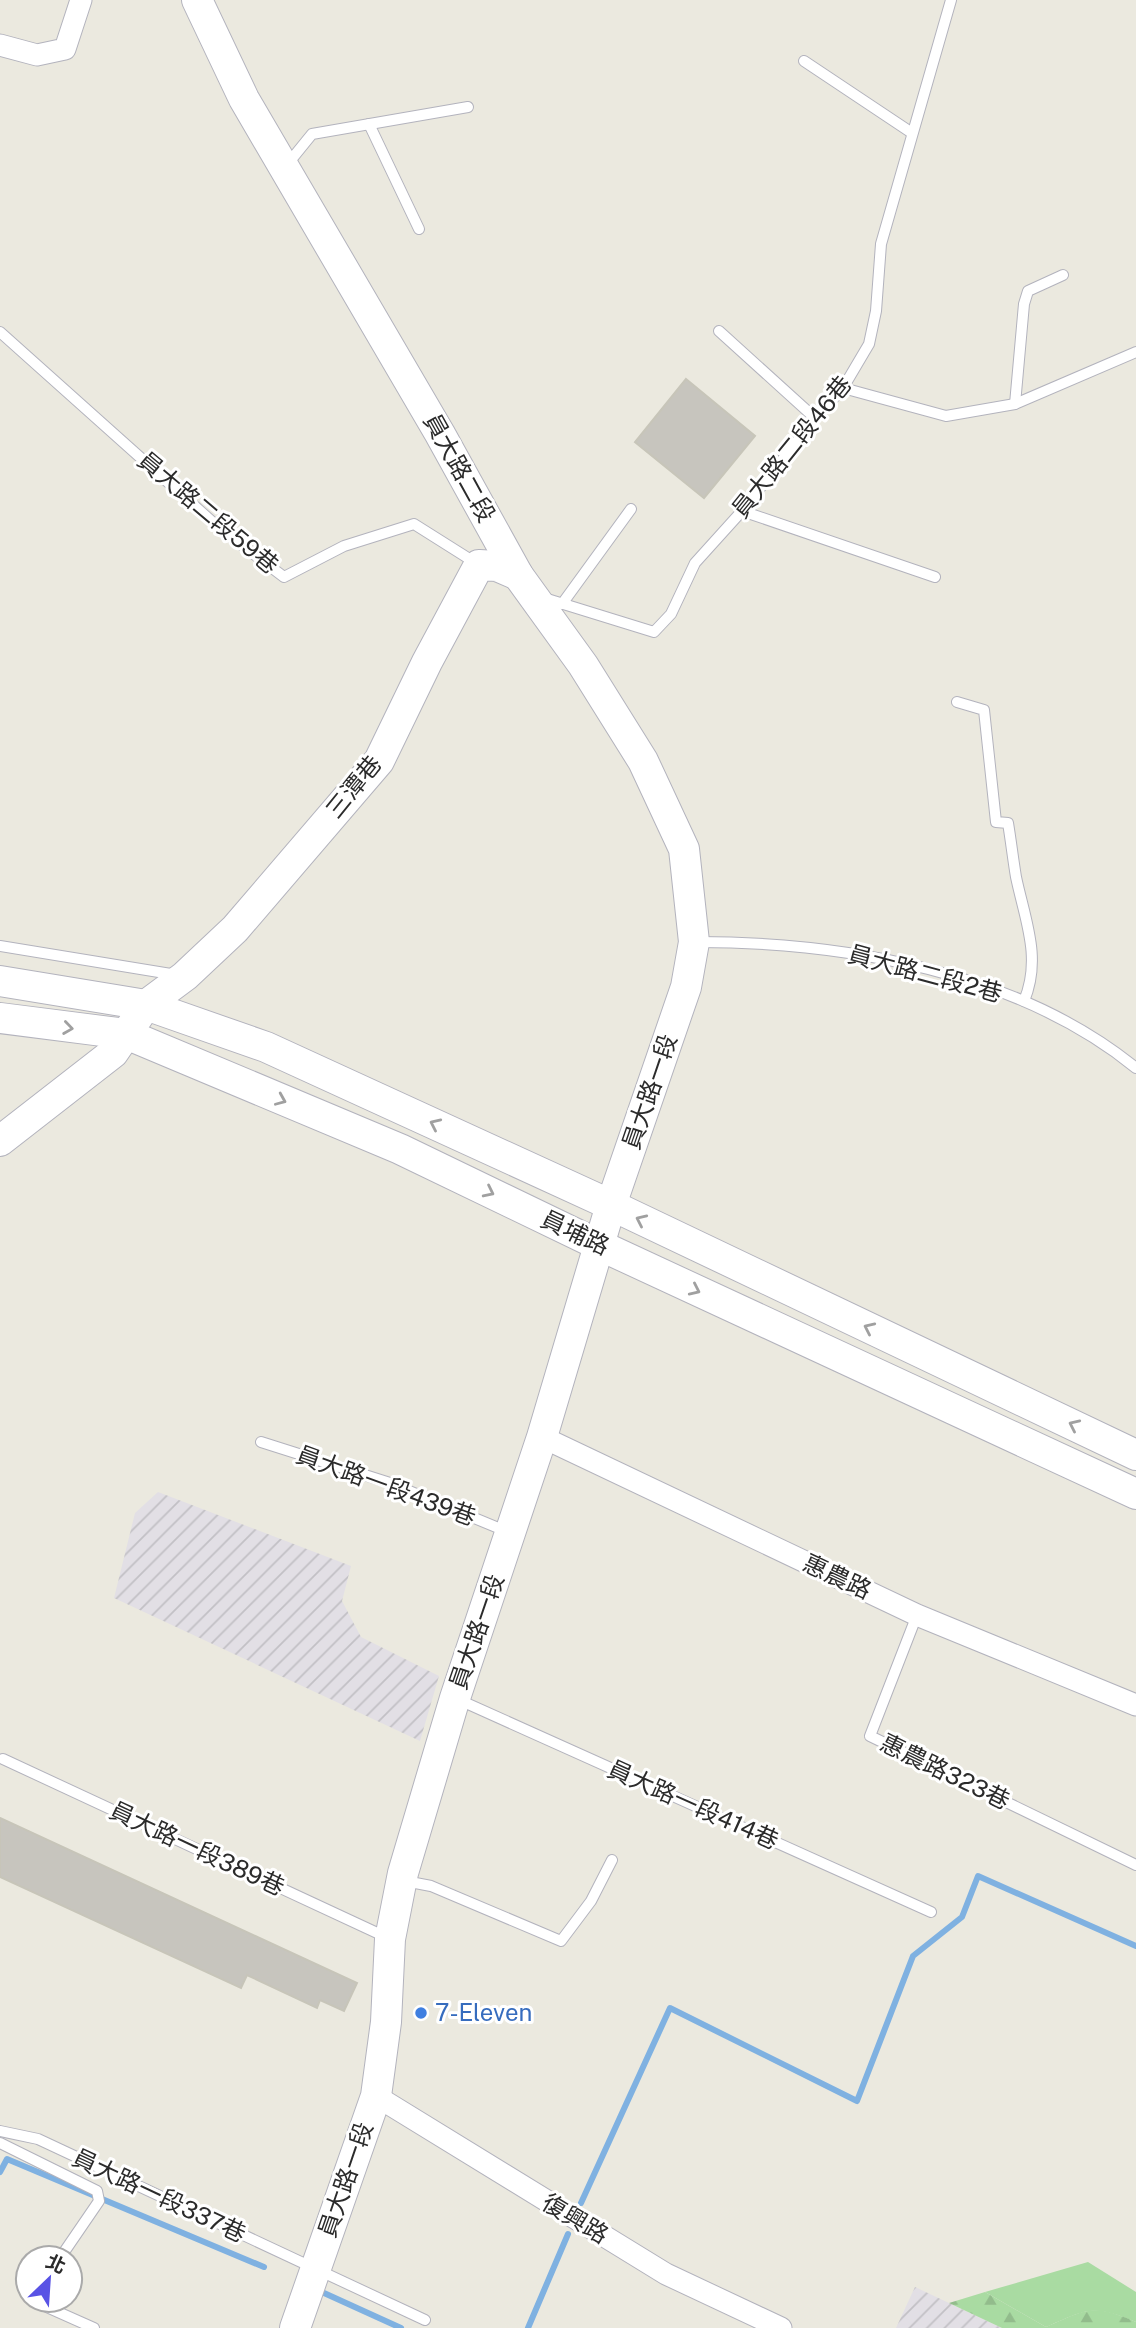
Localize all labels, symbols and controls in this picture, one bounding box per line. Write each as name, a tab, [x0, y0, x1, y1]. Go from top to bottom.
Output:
street label: 員大路二段46巷	[726, 370, 857, 523]
street label: 員大路二段	[419, 408, 501, 527]
street label: 員大路二段59巷	[133, 445, 284, 579]
street label: 三潭巷	[320, 750, 387, 823]
street label: 員大路二段2巷	[845, 939, 1005, 1007]
one-way arrow	[62, 1020, 73, 1035]
street label: 員大路一段	[616, 1030, 682, 1153]
one-way arrow	[275, 1091, 287, 1105]
one-way arrow	[430, 1118, 442, 1132]
one-way arrow	[482, 1184, 494, 1198]
street label: 員埔路	[537, 1204, 614, 1260]
one-way arrow	[636, 1214, 648, 1228]
one-way arrow	[688, 1281, 700, 1295]
one-way arrow	[864, 1322, 876, 1336]
one-way arrow	[1069, 1420, 1081, 1434]
street label: 員大路一段439巷	[293, 1440, 480, 1531]
street label: 惠農路	[799, 1548, 876, 1604]
street label: 員大路一段	[443, 1570, 509, 1693]
street label: 惠農路323巷	[876, 1728, 1015, 1814]
street label: 員大路一段414巷	[604, 1754, 783, 1854]
street label: 員大路一段389巷	[106, 1795, 289, 1901]
place label: 7-Eleven	[435, 1998, 532, 2026]
marker: 7-Eleven	[413, 2005, 429, 2021]
street label: 員大路一段	[312, 2118, 378, 2241]
street label: 員大路一段337巷	[68, 2143, 251, 2248]
street label: 復興路	[537, 2188, 614, 2249]
north arrow	[14, 2244, 84, 2314]
text: 北	[43, 2250, 69, 2278]

